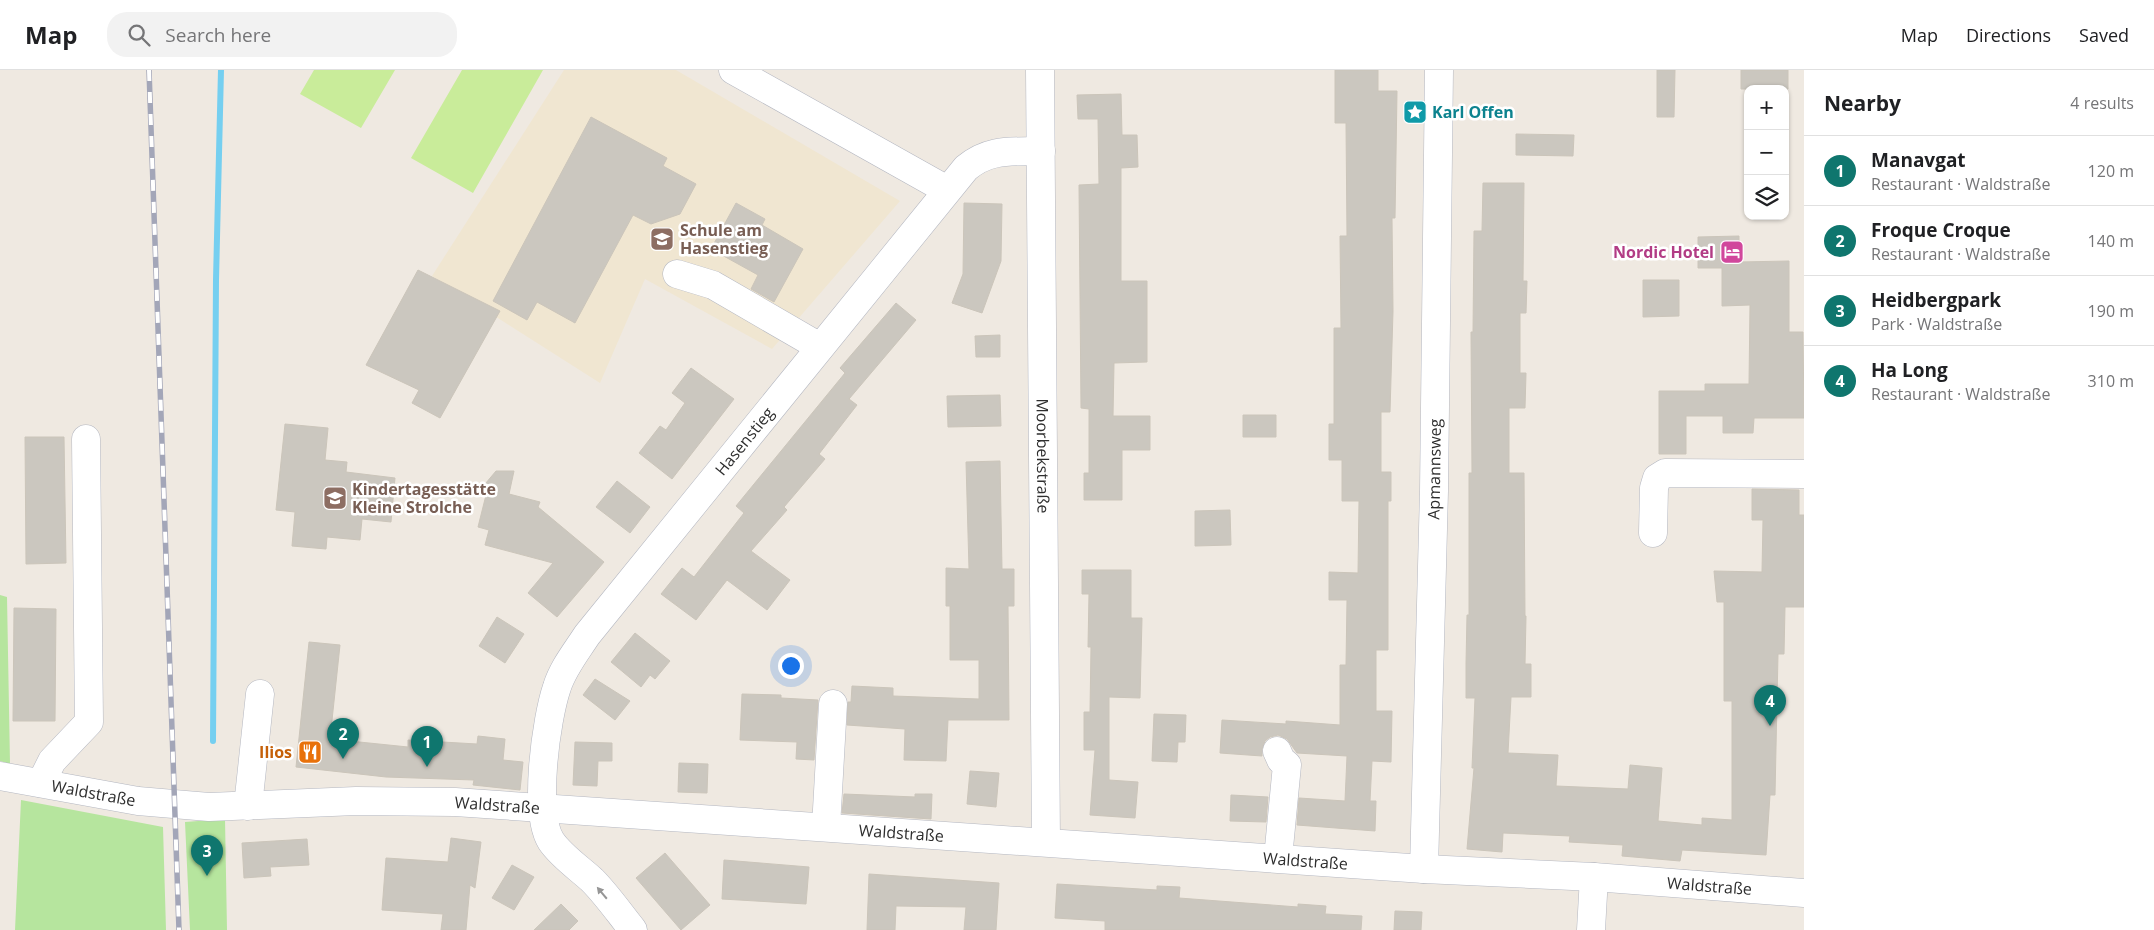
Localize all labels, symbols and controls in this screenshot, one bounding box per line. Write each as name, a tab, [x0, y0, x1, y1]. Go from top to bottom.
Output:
search box	[107, 12, 457, 57]
text: Map	[25, 18, 77, 51]
icon: search	[125, 21, 153, 49]
text: Search here	[165, 22, 271, 48]
text: Map	[1901, 23, 1938, 47]
text: Directions	[1966, 23, 2051, 47]
text: Saved	[2079, 23, 2129, 47]
map controls	[1744, 85, 1789, 220]
button: +	[1744, 85, 1789, 130]
text: Nearby	[1824, 89, 1901, 117]
text: 4 results	[2070, 92, 2134, 114]
place icon: Karl Offen	[1402, 99, 1428, 125]
place label: Karl Offen	[1432, 101, 1514, 123]
button: −	[1744, 130, 1789, 175]
text: Manavgat	[1871, 147, 1966, 173]
text: 1	[1835, 160, 1845, 182]
text: 120 m	[2088, 160, 2134, 182]
text: Restaurant · Waldstraße	[1871, 173, 2051, 195]
button: layers	[1744, 175, 1789, 220]
text: Froque Croque	[1871, 217, 2011, 243]
place label: Schule am Hasenstieg	[680, 219, 768, 259]
school or university icon: Schule am Hasenstieg	[649, 226, 675, 252]
text: 2	[1835, 230, 1845, 252]
text: 140 m	[2088, 230, 2134, 252]
hotel icon: Nordic Hotel	[1719, 239, 1745, 265]
place label: Nordic Hotel	[1613, 241, 1714, 263]
text: Restaurant · Waldstraße	[1871, 243, 2051, 265]
text: Heidbergpark	[1871, 287, 2001, 313]
text: 3	[1835, 300, 1845, 322]
text: 190 m	[2088, 300, 2134, 322]
text: Park · Waldstraße	[1871, 313, 2002, 335]
text: Ha Long	[1871, 357, 1948, 383]
text: 4	[1835, 370, 1845, 392]
text: 310 m	[2088, 370, 2134, 392]
text: Restaurant · Waldstraße	[1871, 383, 2051, 405]
street label: Moorbekstraße	[1032, 398, 1054, 514]
street label: Hasenstieg	[710, 402, 779, 480]
street label: Apmannsweg	[1422, 418, 1446, 520]
place label: Kindertagesstätte Kleine Strolche	[352, 478, 496, 518]
school or university icon: Kindertagesstätte Kleine Strolche	[322, 485, 348, 511]
your location	[778, 653, 804, 679]
pin: 4	[1754, 685, 1786, 726]
pin: 2	[327, 718, 359, 759]
pin: 1	[411, 726, 443, 767]
restaurant icon: Ilios	[297, 739, 323, 765]
place label: Ilios	[259, 741, 292, 763]
street label: Waldstraße	[50, 775, 137, 811]
street label: Waldstraße	[454, 791, 541, 819]
street label: Waldstraße	[858, 819, 945, 847]
pin: 3	[191, 835, 223, 876]
street label: Waldstraße	[1262, 847, 1349, 875]
street label: Waldstraße	[1666, 872, 1753, 900]
one-way arrow	[596, 887, 608, 899]

